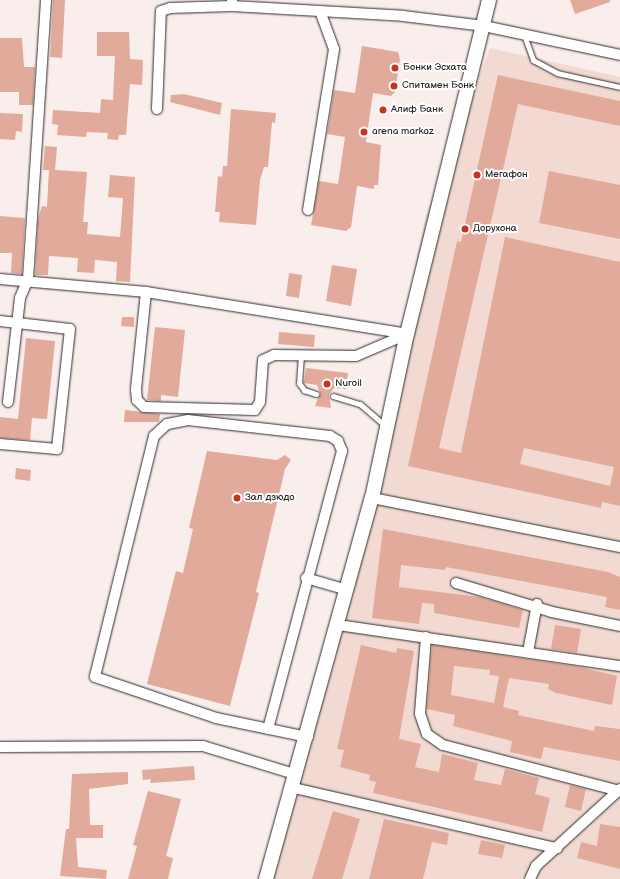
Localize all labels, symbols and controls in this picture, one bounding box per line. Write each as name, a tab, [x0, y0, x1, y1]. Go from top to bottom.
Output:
place label: Бонки Эсхата	[403, 62, 467, 74]
marker: Бонки Эсхата	[390, 63, 400, 73]
place label: Спитамен Бонк	[402, 80, 474, 92]
marker: Спитамен Бонк	[389, 81, 399, 91]
place label: Алиф Банк	[391, 104, 443, 116]
marker: Алиф Банк	[378, 105, 388, 115]
place label: arena markaz	[372, 126, 434, 138]
marker: arena markaz	[359, 127, 369, 137]
place label: Мегафон	[485, 169, 528, 181]
marker: Мегафон	[472, 170, 482, 180]
place label: Дорухона	[473, 223, 517, 235]
marker: Дорухона	[460, 224, 470, 234]
place label: Nuroil	[335, 378, 362, 390]
marker: Nuroil	[322, 379, 332, 389]
place label: Зал дзюдо	[245, 492, 295, 504]
marker: Зал дзюдо	[232, 493, 242, 503]

